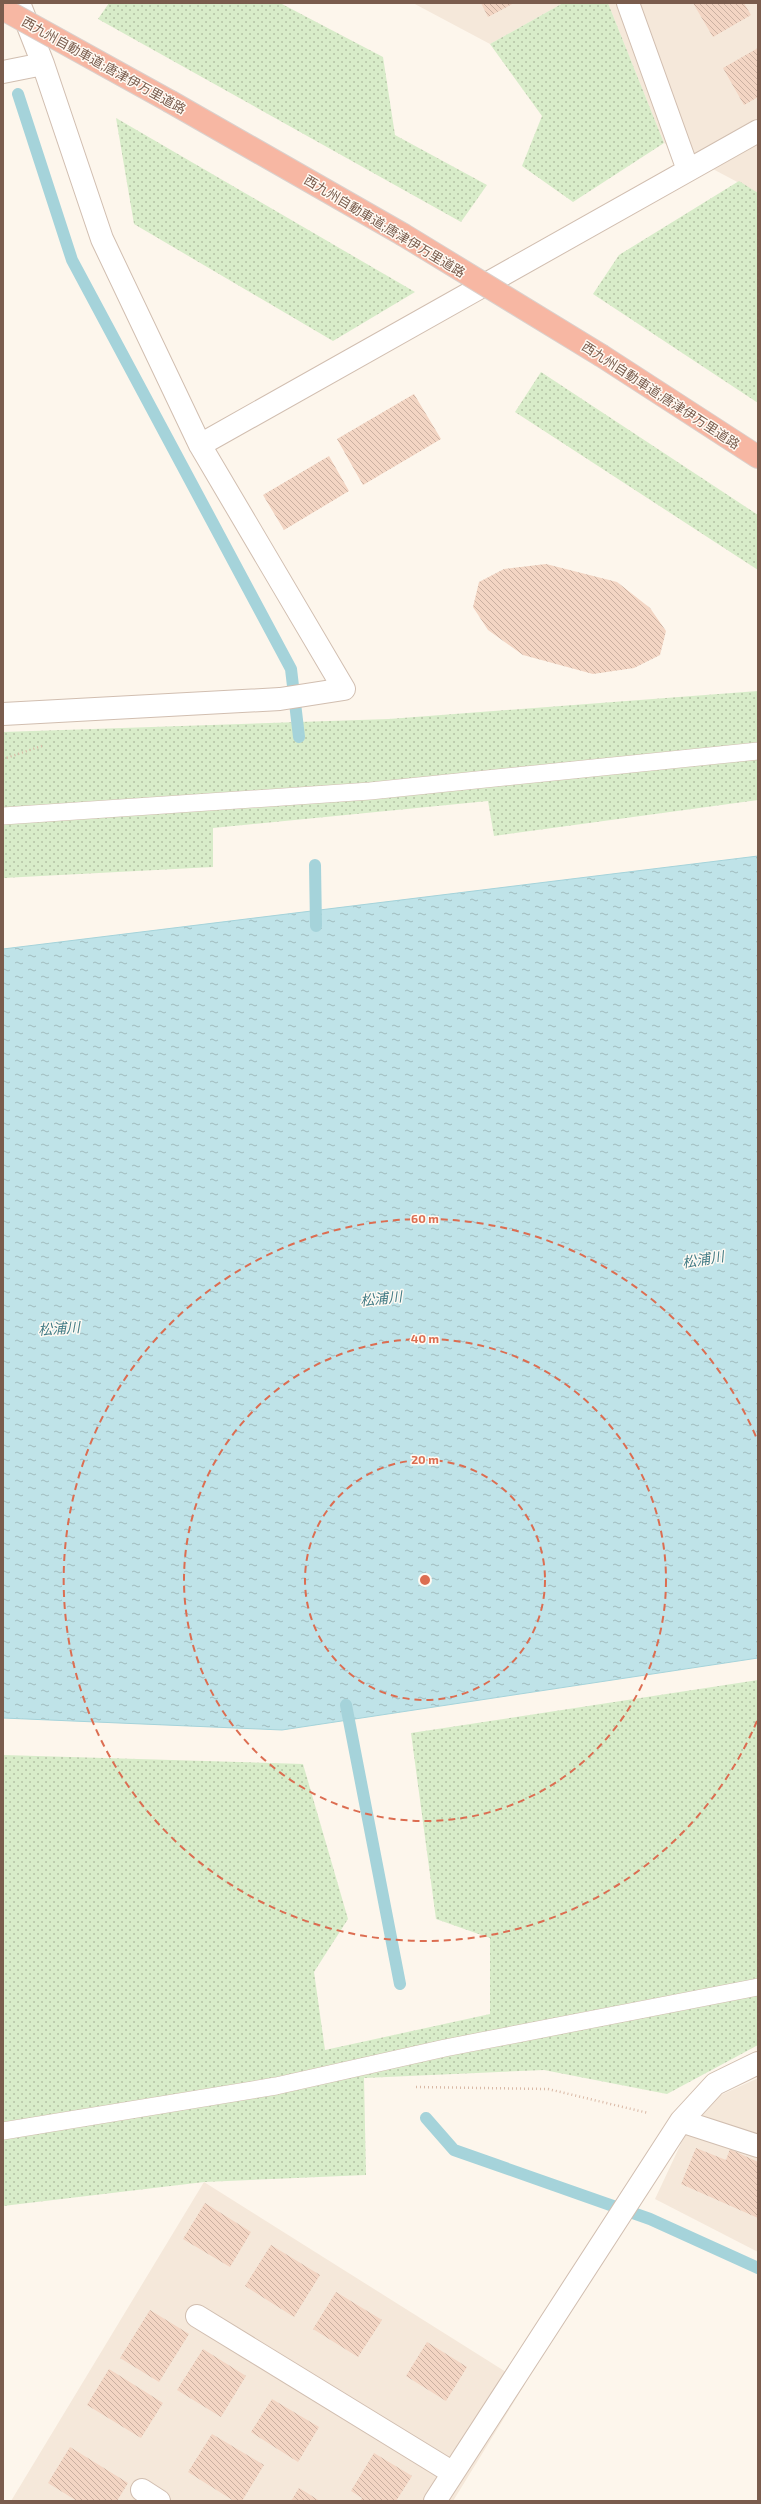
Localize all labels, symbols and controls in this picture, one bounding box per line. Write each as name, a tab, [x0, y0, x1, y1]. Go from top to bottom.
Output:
street label: 西九州自動車道;唐津伊万里道路	[19, 13, 189, 117]
street label: 西九州自動車道;唐津伊万里道路	[302, 171, 468, 281]
street label: 西九州自動車道;唐津伊万里道路	[579, 338, 743, 452]
text: 60 m	[411, 1211, 439, 1225]
water label: 松浦川	[681, 1247, 727, 1271]
water label: 松浦川	[359, 1287, 405, 1309]
water label: 松浦川	[37, 1318, 83, 1338]
text: 40 m	[411, 1331, 439, 1345]
text: 20 m	[411, 1452, 439, 1466]
centre of rings	[418, 1573, 432, 1587]

